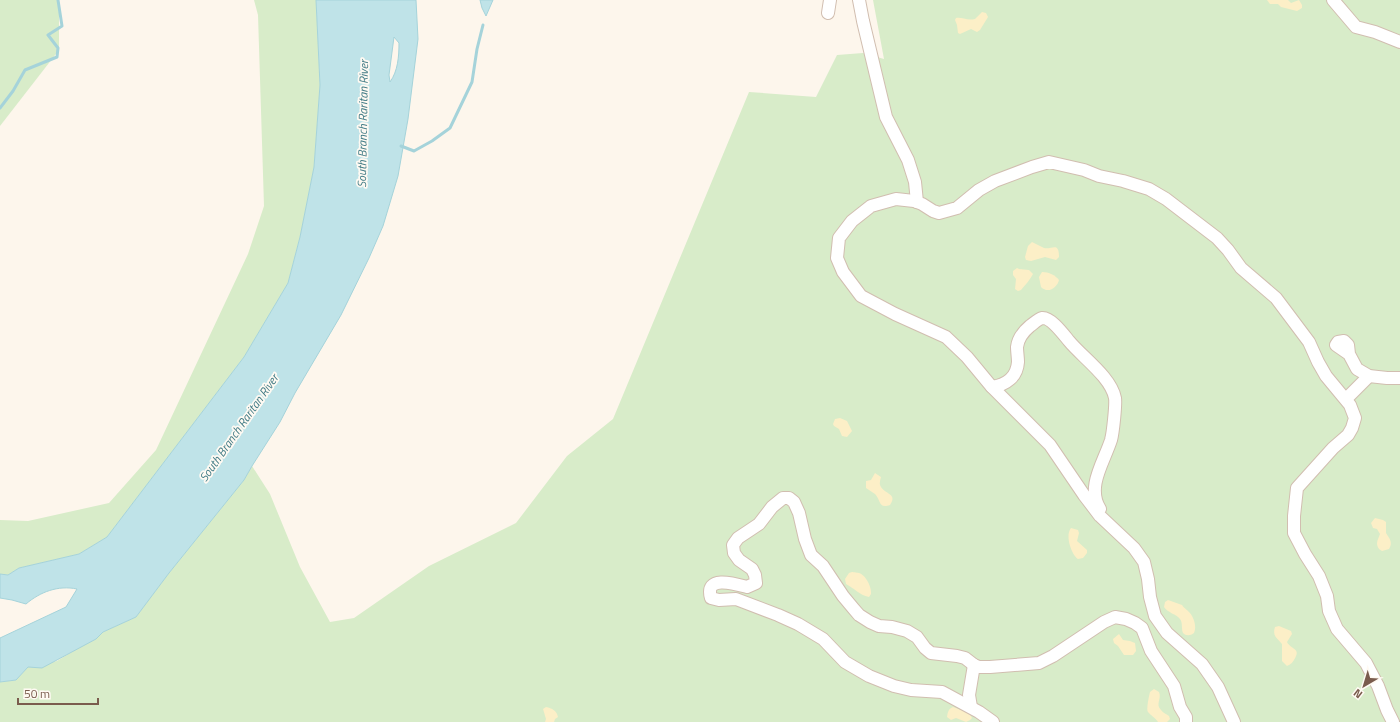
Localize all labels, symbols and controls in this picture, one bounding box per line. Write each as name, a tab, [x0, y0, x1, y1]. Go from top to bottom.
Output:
water label: South Branch Raritan River	[352, 58, 373, 188]
water label: South Branch Raritan River	[194, 368, 284, 485]
north arrow	[1344, 666, 1384, 706]
scale bar	[18, 680, 98, 706]
text: 50 m	[24, 684, 50, 703]
text: N	[1350, 685, 1366, 703]

